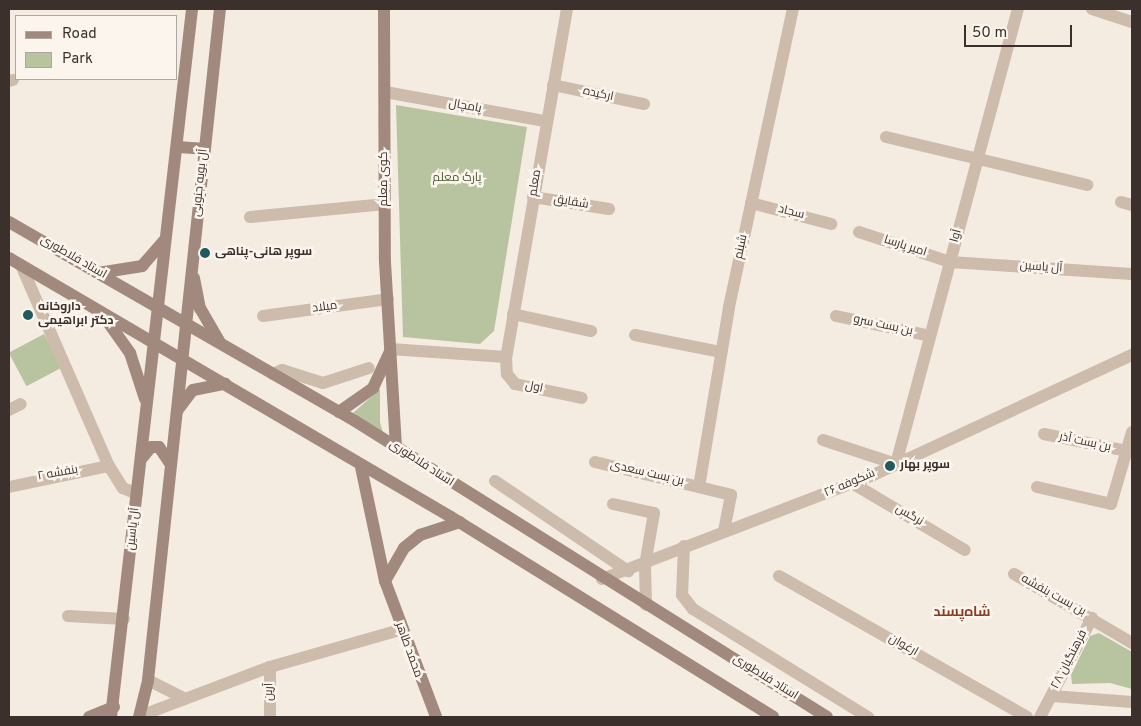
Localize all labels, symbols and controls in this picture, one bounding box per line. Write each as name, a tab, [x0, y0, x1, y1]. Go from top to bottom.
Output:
legend	[15, 15, 178, 80]
scale bar	[966, 15, 1074, 47]
text: 50 m	[972, 24, 1007, 43]
text: Road	[62, 25, 97, 44]
text: Park	[62, 50, 93, 69]
street label: ارکیده	[581, 85, 615, 105]
street label: پامچال	[447, 97, 483, 117]
street label: آل بویه جنوبی	[190, 148, 212, 218]
street label: کوی معلم	[378, 152, 392, 206]
street label: معلم	[527, 169, 545, 197]
park label: پارک معلم	[432, 172, 482, 186]
street label: شقایق	[553, 193, 589, 213]
street label: سجاد	[776, 203, 806, 223]
street label: آوا	[948, 228, 966, 244]
street label: استاد فلاطوری	[37, 233, 109, 283]
street label: شبنم	[732, 233, 752, 261]
street label: امیر پارسا	[882, 233, 928, 261]
place label: سوپر هانی-پناهی	[215, 246, 312, 260]
marker: سوپر هانی-پناهی	[199, 247, 211, 259]
street label: آل یاسین	[1019, 259, 1063, 277]
street label: میلاد	[312, 299, 338, 317]
place label: داروخانه دکتر ابراهیمی	[38, 301, 113, 329]
marker: داروخانه دکتر ابراهیمی	[22, 309, 34, 321]
street label: بن بست سرو	[852, 313, 914, 339]
street label: اول	[524, 379, 544, 397]
street label: بن بست آذر	[1058, 430, 1112, 456]
street label: استاد فلاطوری	[386, 438, 456, 490]
street label: بن بست سعدی	[609, 459, 685, 489]
place label: سوپر بهار	[900, 459, 950, 473]
marker: سوپر بهار	[884, 460, 896, 472]
street label: بنفشه ۲	[37, 463, 79, 485]
street label: شکوفه ۲۶	[822, 467, 878, 501]
street label: نرگس	[892, 502, 926, 530]
street label: آل یاسین	[125, 507, 143, 551]
street label: بن بست بنفشه	[1018, 572, 1088, 620]
district label: شاه‌پسند	[933, 605, 991, 621]
street label: محمد طاهر	[391, 620, 425, 680]
street label: فرهنگیان ۲۸	[1049, 628, 1091, 692]
street label: ارغوان	[886, 632, 920, 660]
street label: استاد فلاطوری	[730, 652, 800, 704]
street label: آرین	[263, 683, 277, 701]

